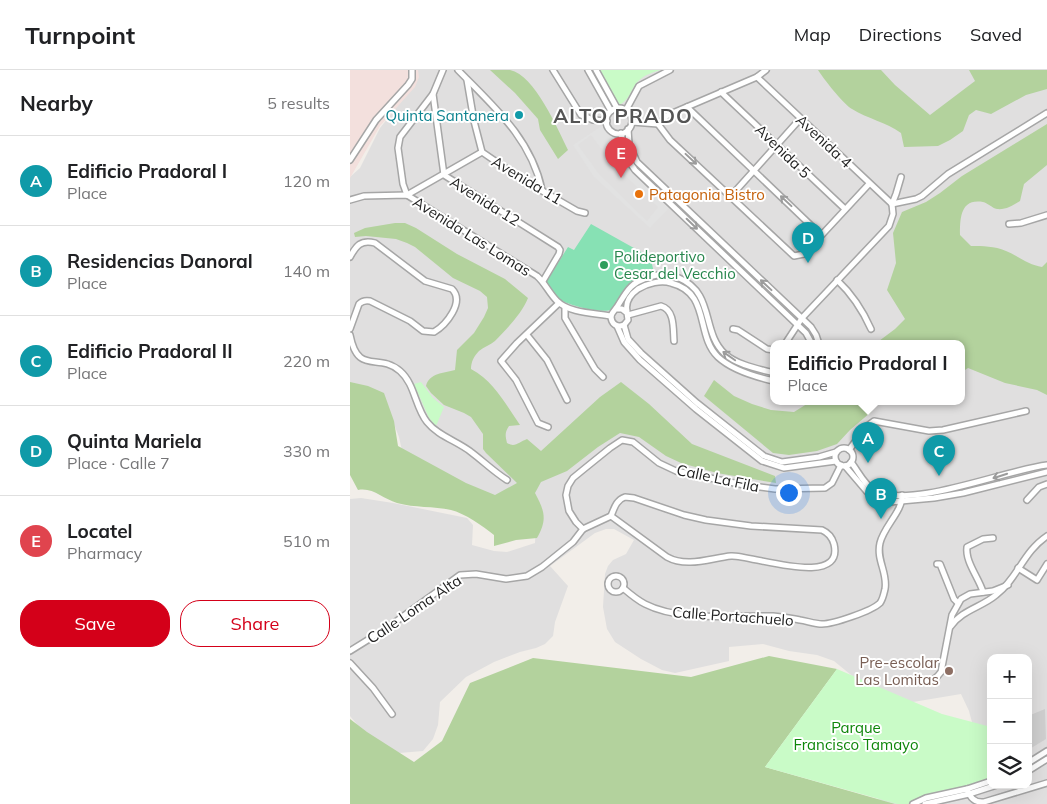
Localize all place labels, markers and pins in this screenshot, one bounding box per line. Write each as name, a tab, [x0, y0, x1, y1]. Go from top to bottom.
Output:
place label: Quinta Santanera	[386, 106, 509, 125]
marker: Quinta Santanera	[513, 109, 525, 121]
pin: E	[605, 137, 637, 178]
place label: Patagonia Bistro	[649, 185, 765, 204]
marker: Patagonia Bistro	[633, 188, 645, 200]
pin: D	[792, 222, 824, 263]
place label: Polideportivo Cesar del Vecchio	[614, 247, 736, 283]
marker: Polideportivo Cesar del Vecchio	[598, 259, 610, 271]
pin: A	[852, 422, 884, 463]
pin: C	[923, 435, 955, 476]
pin: B	[865, 478, 897, 519]
place label: Pre-escolar Las Lomitas	[855, 653, 940, 689]
marker: Pre-escolar Las Lomitas	[943, 665, 955, 677]

